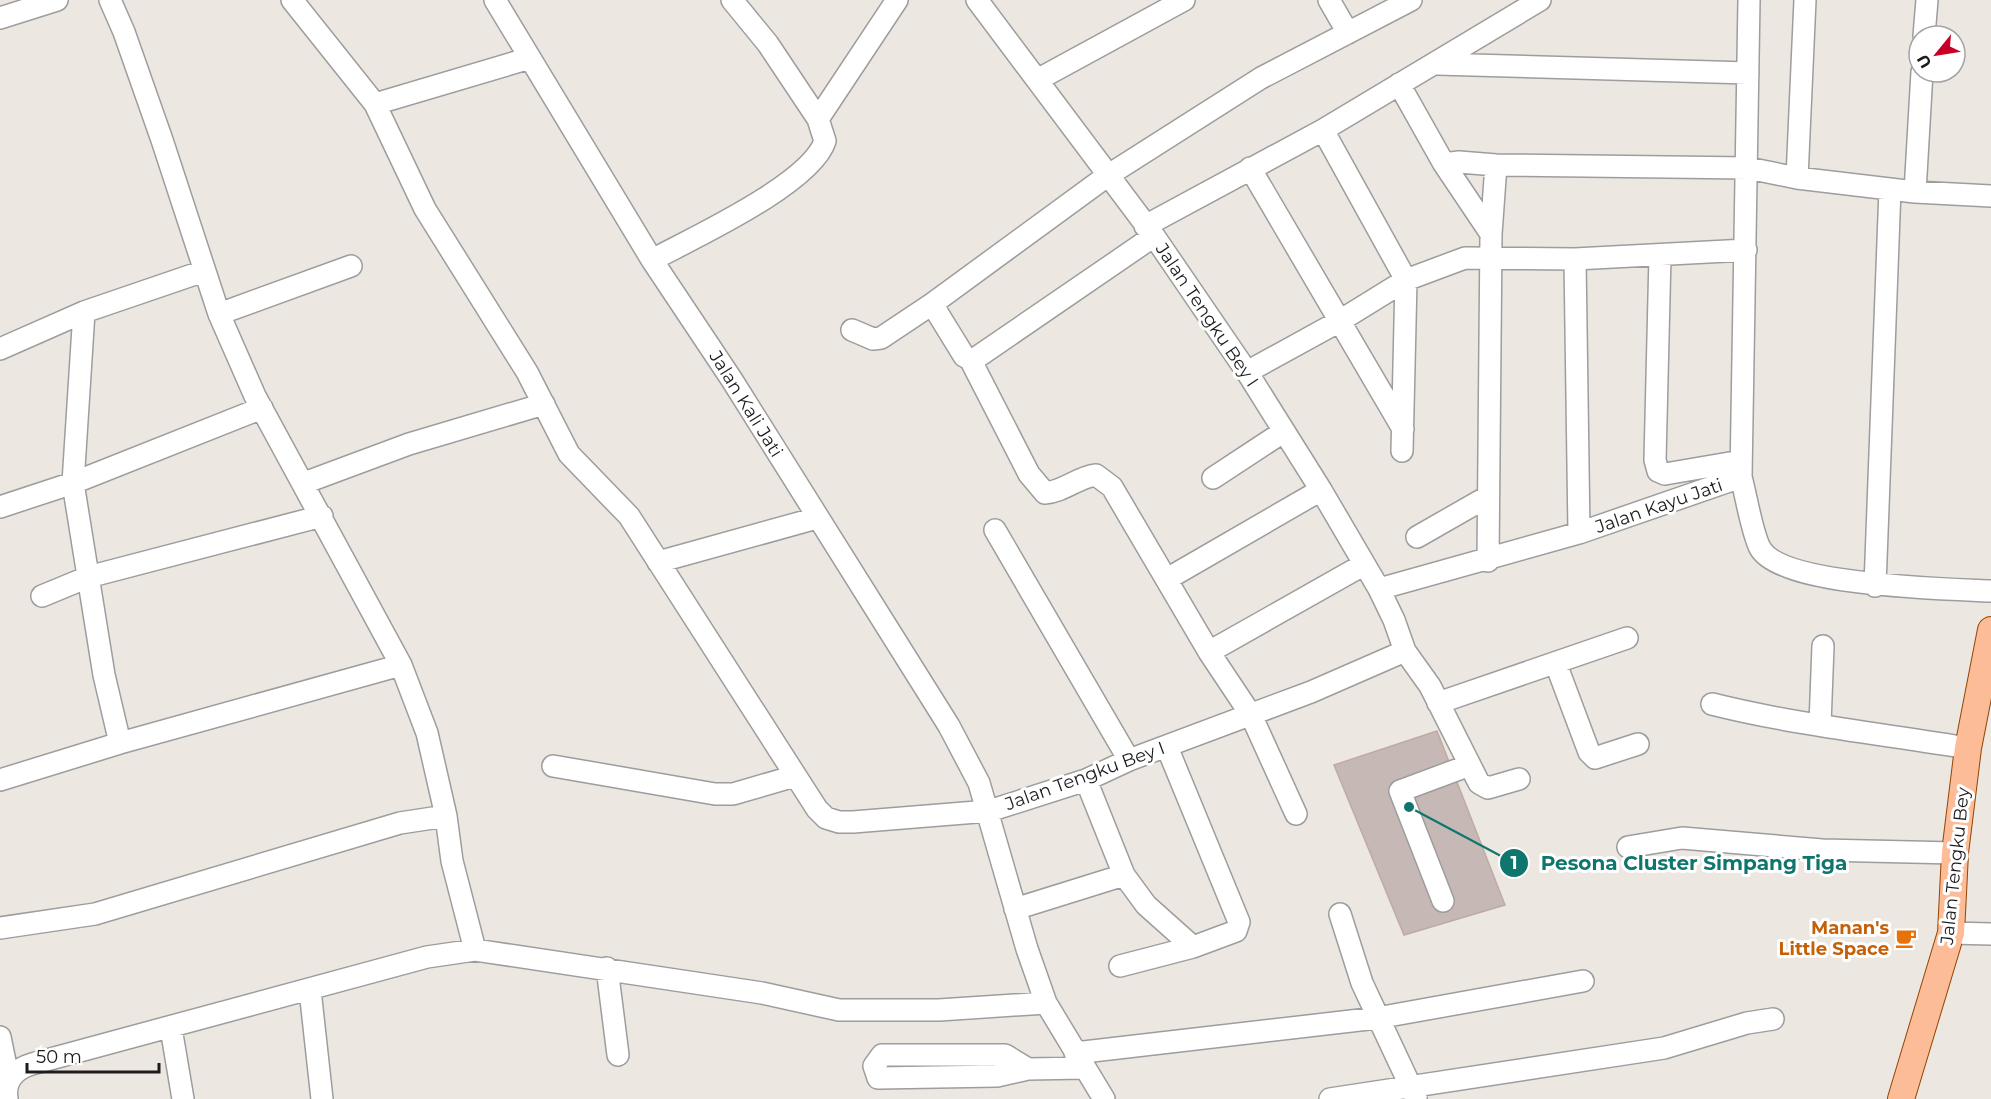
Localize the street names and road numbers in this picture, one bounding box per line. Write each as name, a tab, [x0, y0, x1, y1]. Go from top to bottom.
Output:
street label: Jalan Tengku Bey I	[1150, 238, 1263, 391]
street label: Jalan Kali Jati	[704, 346, 787, 461]
street label: Jalan Kayu Jati	[1592, 474, 1726, 538]
street label: Jalan Tengku Bey I	[1001, 737, 1168, 815]
street label: Jalan Tengku Bey	[1936, 786, 1974, 947]

